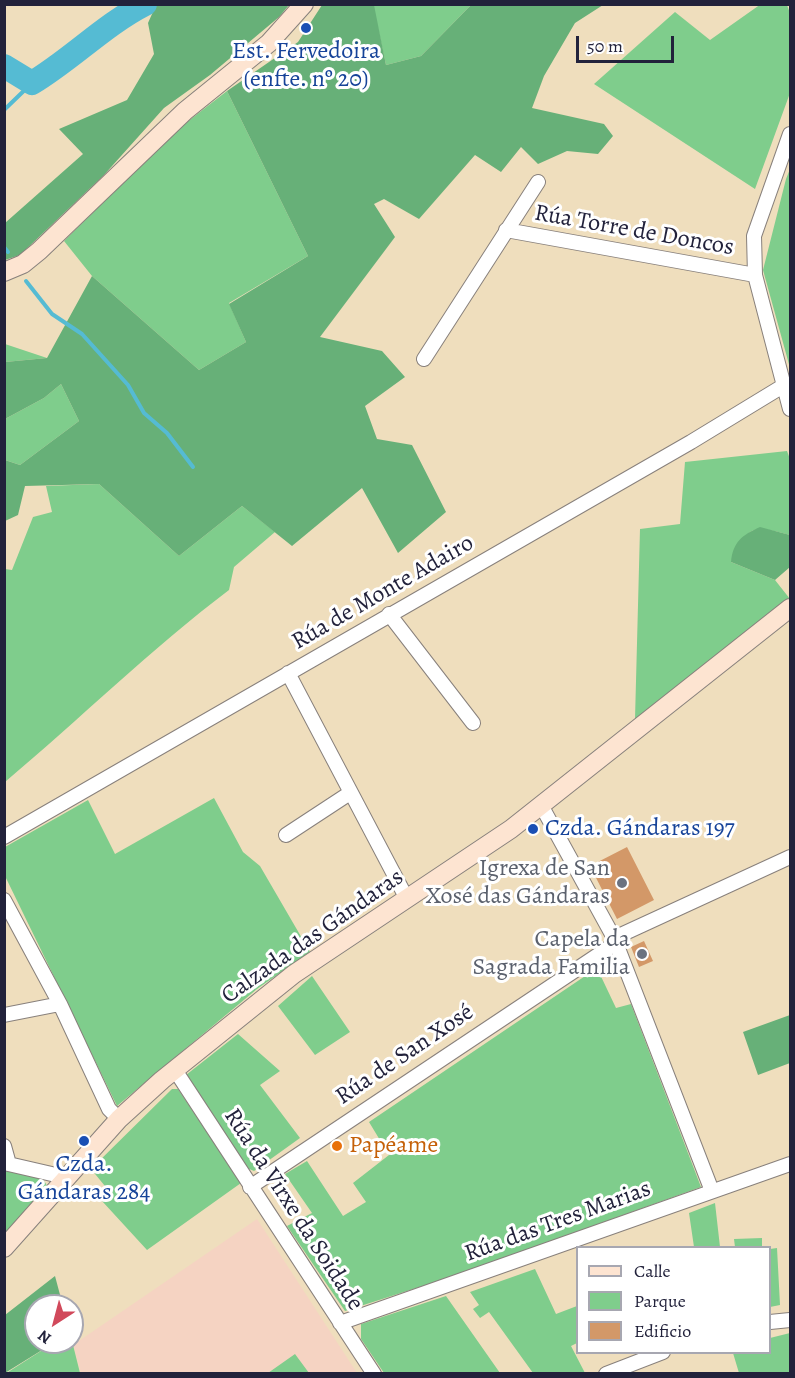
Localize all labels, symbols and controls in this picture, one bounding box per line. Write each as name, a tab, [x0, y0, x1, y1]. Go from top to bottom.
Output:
marker: Est. Fervedoira (enfte. nº 20)	[299, 21, 313, 35]
scale bar	[579, 24, 676, 62]
text: 50 m	[587, 34, 623, 58]
place label: Est. Fervedoira (enfte. nº 20)	[232, 38, 380, 94]
street label: Rúa Torre de Doncos	[532, 199, 736, 263]
street label: Rúa de Monte Adairo	[287, 529, 479, 657]
place label: Czda. Gándaras 197	[545, 815, 735, 843]
marker: Czda. Gándaras 197	[526, 822, 540, 836]
place label: Igrexa de San Xosé das Gándaras	[425, 855, 610, 911]
street label: Calzada das Gándaras	[216, 863, 410, 1011]
marker: Igrexa de San Xosé das Gándaras	[615, 876, 629, 890]
place label: Capela da Sagrada Familia	[473, 926, 630, 982]
marker: Capela da Sagrada Familia	[635, 947, 649, 961]
street label: Rúa de San Xosé	[331, 998, 479, 1112]
street label: Rúa da Virxe da Soidade	[217, 1104, 369, 1316]
place label: Papéame	[349, 1132, 438, 1160]
marker: Czda. Gándaras 284	[77, 1134, 91, 1148]
marker: Papéame	[330, 1139, 344, 1153]
place label: Czda. Gándaras 284	[18, 1151, 150, 1207]
street label: Rúa das Tres Marias	[461, 1175, 655, 1269]
legend	[576, 1246, 771, 1354]
text: Calle	[634, 1259, 671, 1283]
text: Parque	[634, 1289, 686, 1313]
north arrow	[24, 1294, 84, 1354]
text: Edificio	[634, 1319, 691, 1343]
text: N	[33, 1325, 56, 1349]

